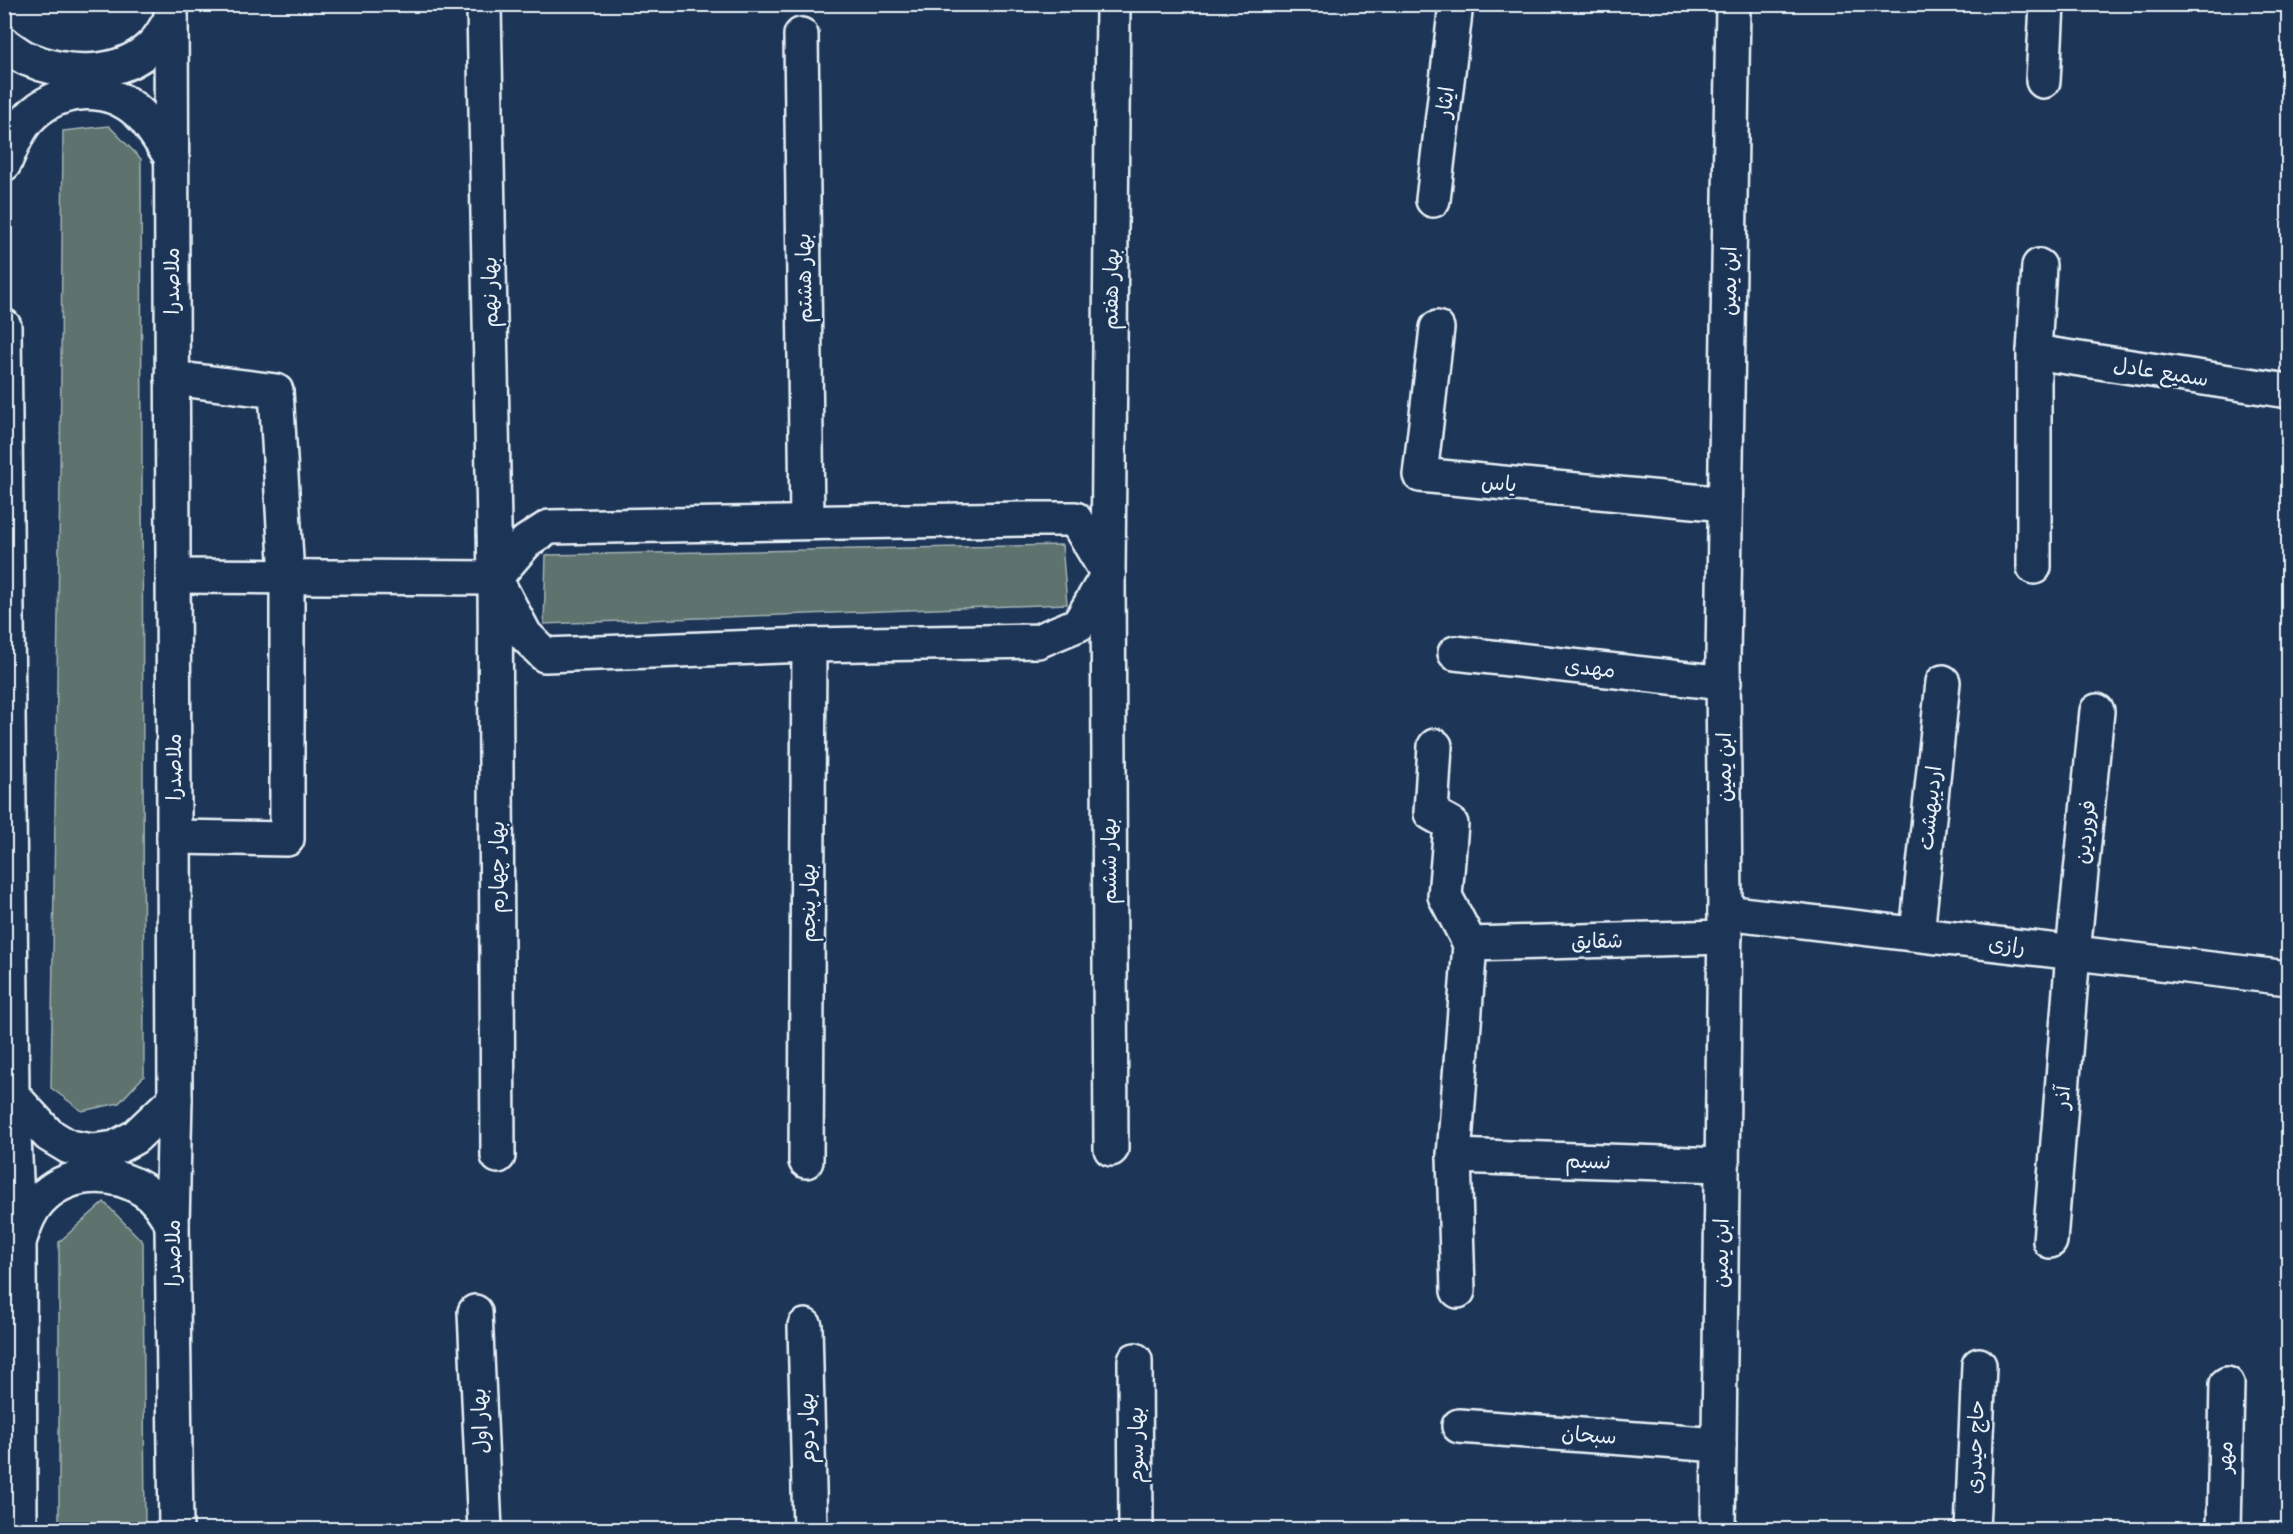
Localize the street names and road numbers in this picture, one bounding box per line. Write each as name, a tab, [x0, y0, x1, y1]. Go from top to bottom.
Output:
street label: ایثار	[1430, 85, 1460, 121]
street label: بهار هشتم	[790, 233, 821, 323]
street label: ابن یمین	[1715, 246, 1743, 316]
street label: ملاصدرا	[159, 247, 185, 315]
street label: بهار هفتم	[1097, 248, 1128, 330]
street label: بهار نهم	[476, 256, 507, 328]
street label: سمیع عادل	[2111, 352, 2210, 394]
street label: یاس	[1480, 469, 1518, 497]
street label: مهدی	[1563, 652, 1617, 684]
street label: ابن یمین	[1711, 732, 1737, 802]
street label: ملاصدرا	[161, 733, 187, 801]
street label: اردیبهشت	[1913, 764, 1947, 852]
street label: فروردین	[2069, 799, 2101, 865]
street label: بهار ششم	[1096, 818, 1125, 904]
street label: بهار چهارم	[484, 821, 513, 913]
street label: بهار پنجم	[795, 863, 824, 943]
street label: شقایق	[1571, 928, 1623, 954]
street label: رازی	[1987, 930, 2027, 960]
street label: آذر	[2048, 1083, 2076, 1112]
street label: نسیم	[1565, 1147, 1611, 1178]
street label: ابن یمین	[1707, 1218, 1735, 1288]
street label: ملاصدرا	[160, 1219, 186, 1287]
street label: بهار اول	[465, 1387, 495, 1455]
street label: بهار دوم	[793, 1392, 824, 1464]
street label: حاج حیدری	[1960, 1400, 1991, 1495]
street label: بهار سوم	[1123, 1407, 1152, 1483]
street label: سبحان	[1561, 1420, 1617, 1450]
street label: مهر	[2212, 1441, 2238, 1475]

